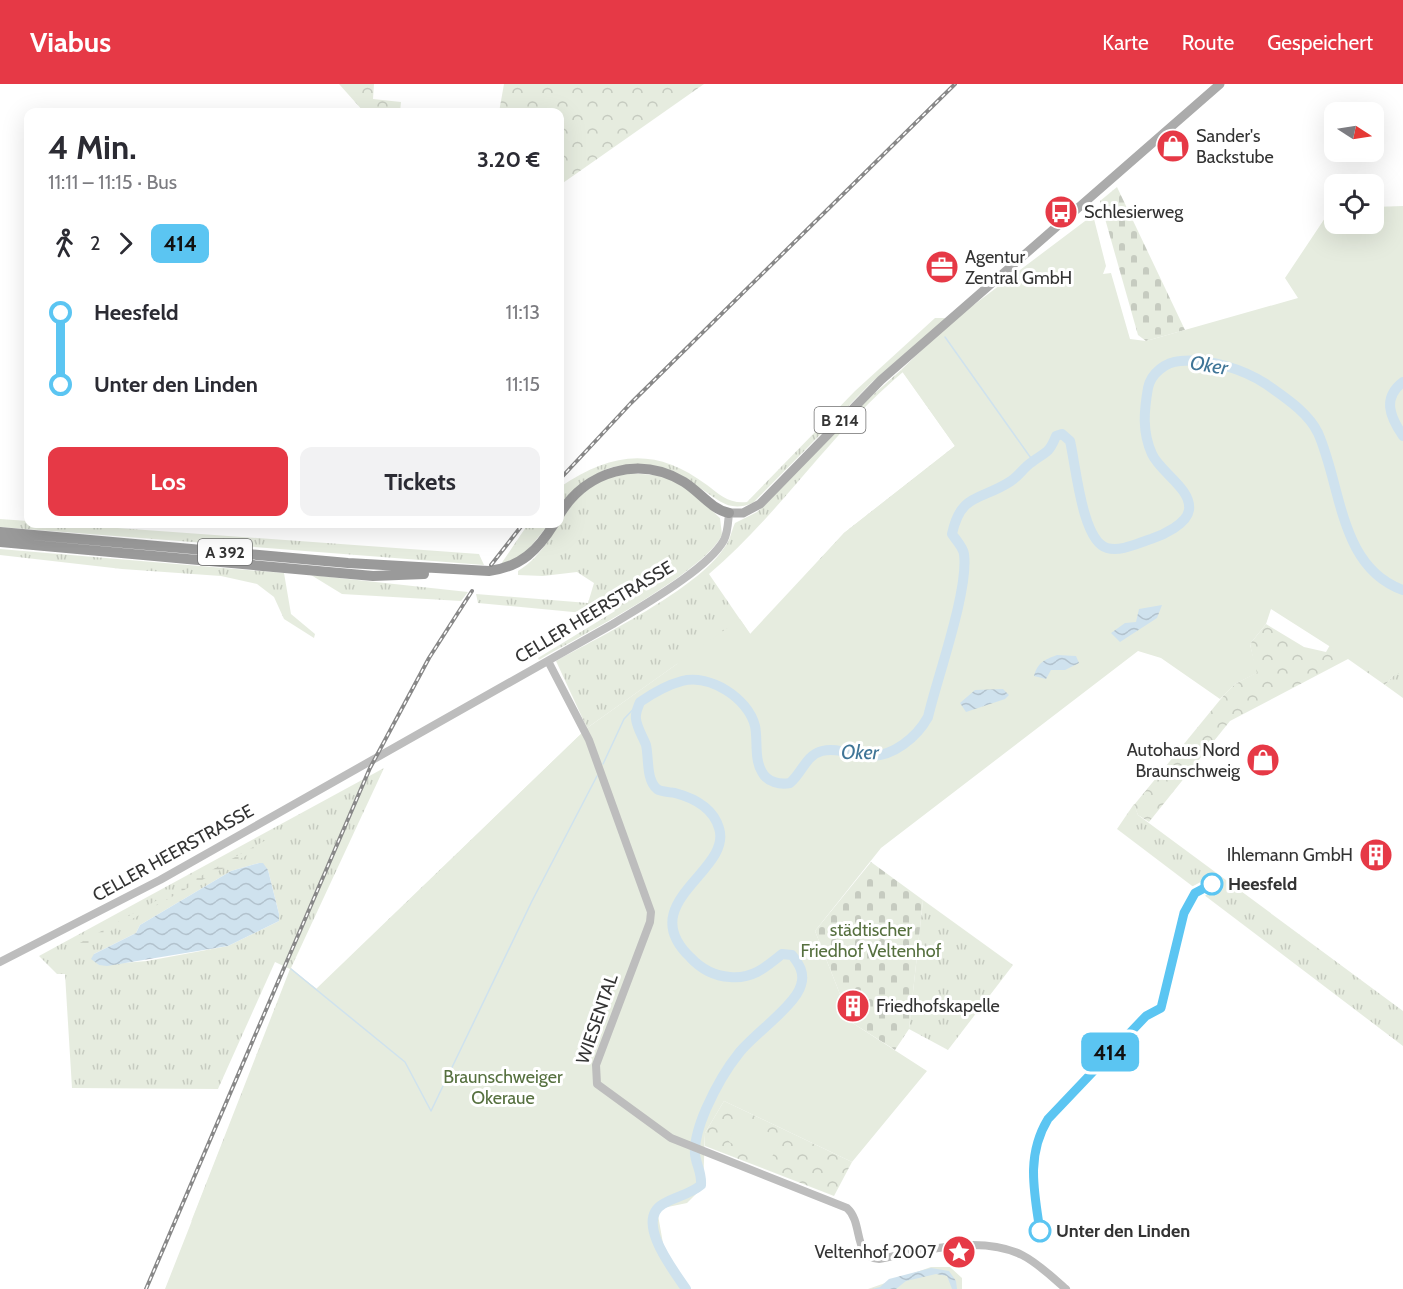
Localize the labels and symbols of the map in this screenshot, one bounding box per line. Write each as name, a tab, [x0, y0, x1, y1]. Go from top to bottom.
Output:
north arrow	[1324, 102, 1384, 162]
place label: Sander's Backstube	[1196, 125, 1274, 168]
shop icon: Sander's Backstube	[1155, 128, 1191, 164]
bus stop icon: Schlesierweg	[1043, 194, 1079, 230]
place label: Schlesierweg	[1084, 201, 1184, 223]
place label: Agentur Zentral GmbH	[965, 246, 1072, 289]
office icon: Agentur Zentral GmbH	[924, 249, 960, 285]
water label: Oker	[1189, 350, 1230, 380]
road number: B 214	[814, 407, 866, 433]
road number: A 392	[198, 539, 252, 565]
street label: CELLER HEERSTRASSE	[511, 556, 677, 668]
place label: Autohaus Nord Braunschweig	[1127, 739, 1241, 782]
water label: Oker	[841, 740, 880, 764]
shop icon: Autohaus Nord Braunschweig	[1245, 742, 1281, 778]
street label: CELLER HEERSTRASSE	[89, 800, 257, 906]
building icon: Ihlemann GmbH	[1358, 837, 1394, 873]
place label: Ihlemann GmbH	[1227, 844, 1353, 866]
marker: Heesfeld	[1201, 873, 1223, 895]
place label: Heesfeld	[1228, 873, 1297, 895]
park label: städtischer Friedhof Veltenhof	[801, 919, 942, 962]
street label: WIESENTAL	[571, 971, 623, 1067]
building icon: Friedhofskapelle	[835, 988, 871, 1024]
place label: Friedhofskapelle	[876, 995, 1000, 1017]
line badge: 414	[1076, 1032, 1144, 1072]
park label: Braunschweiger Okeraue	[443, 1066, 563, 1109]
marker: Unter den Linden	[1029, 1220, 1051, 1242]
place label: Unter den Linden	[1056, 1220, 1190, 1242]
place icon: Veltenhof 2007	[941, 1234, 977, 1270]
place label: Veltenhof 2007	[814, 1241, 936, 1263]

